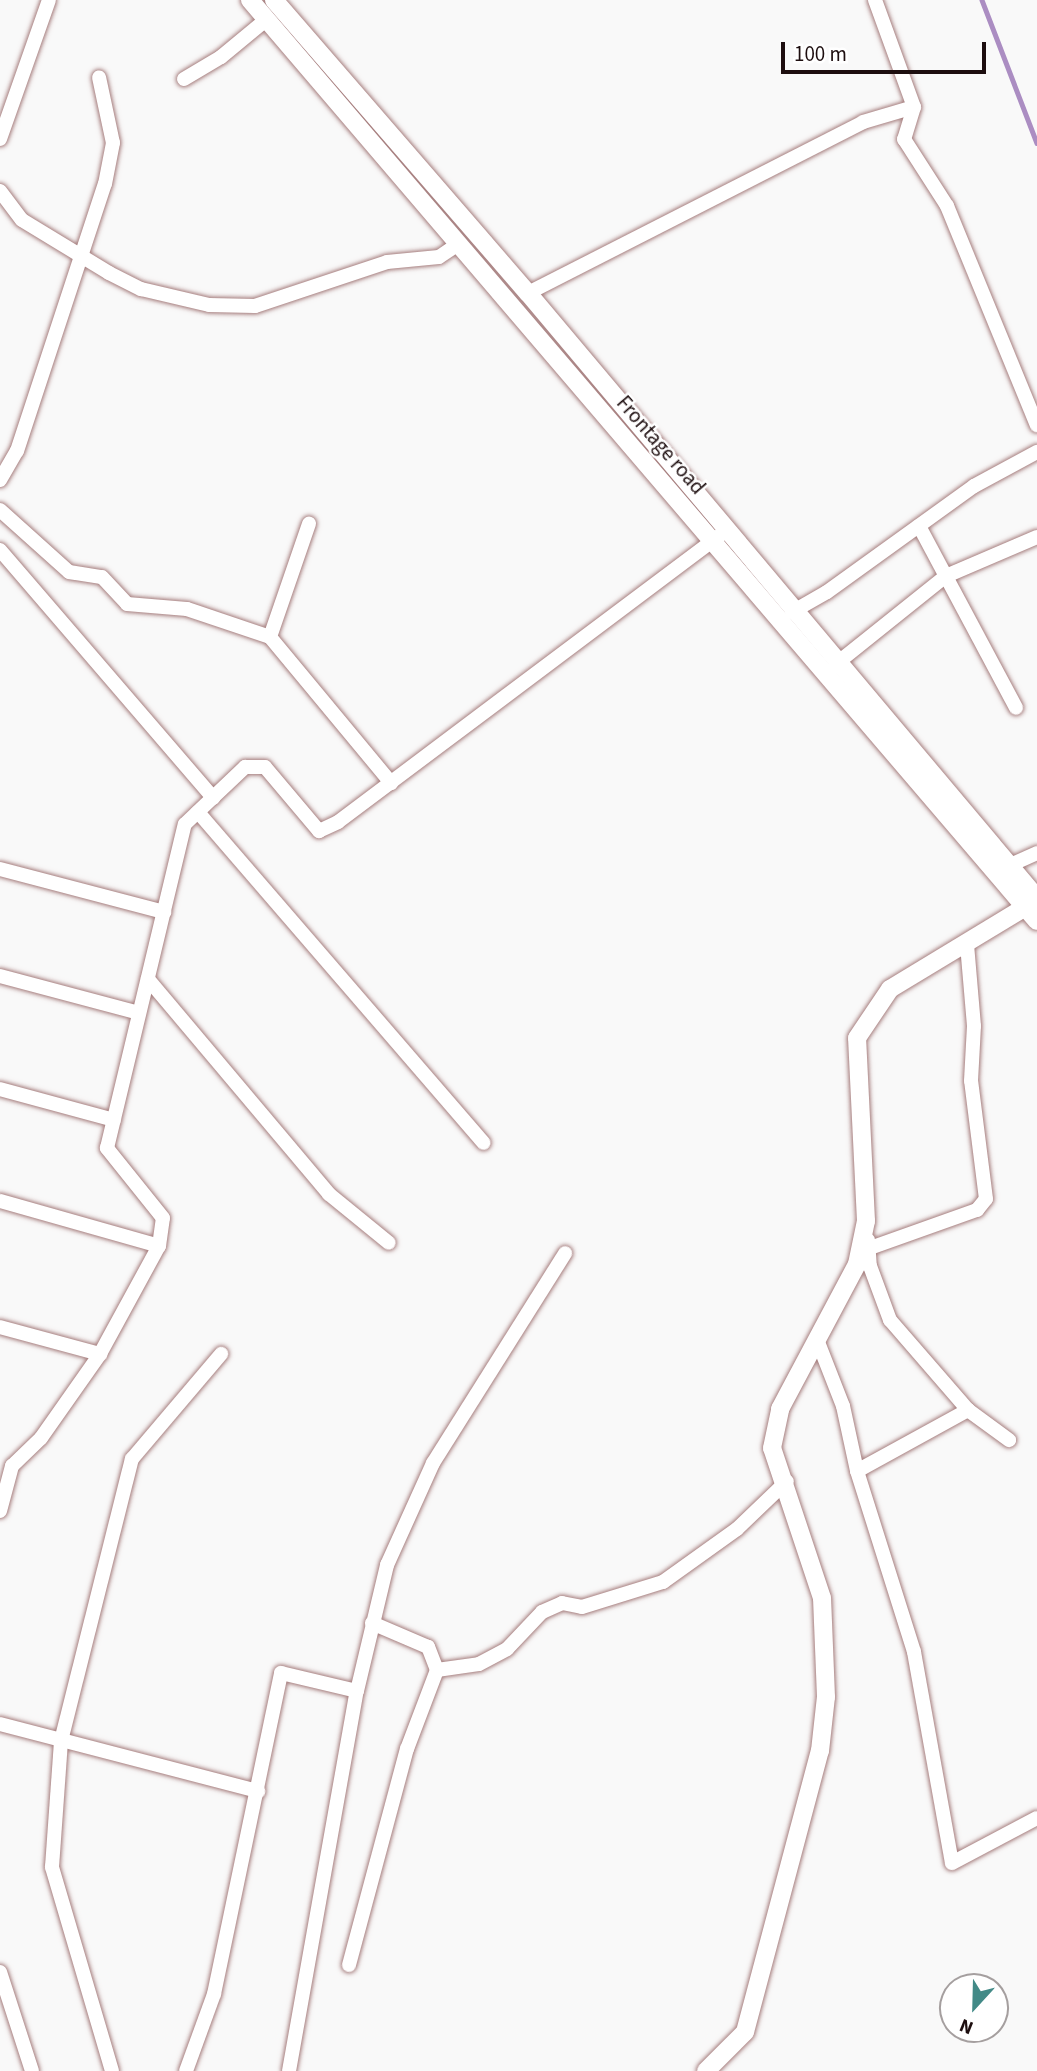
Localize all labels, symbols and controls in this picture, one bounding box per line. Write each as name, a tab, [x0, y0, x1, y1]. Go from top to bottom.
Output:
scale bar	[785, 28, 990, 72]
text: 100 m	[794, 39, 847, 69]
street label: Frontage road	[611, 391, 711, 499]
north arrow	[939, 1973, 1009, 2043]
text: N	[956, 2011, 978, 2041]

